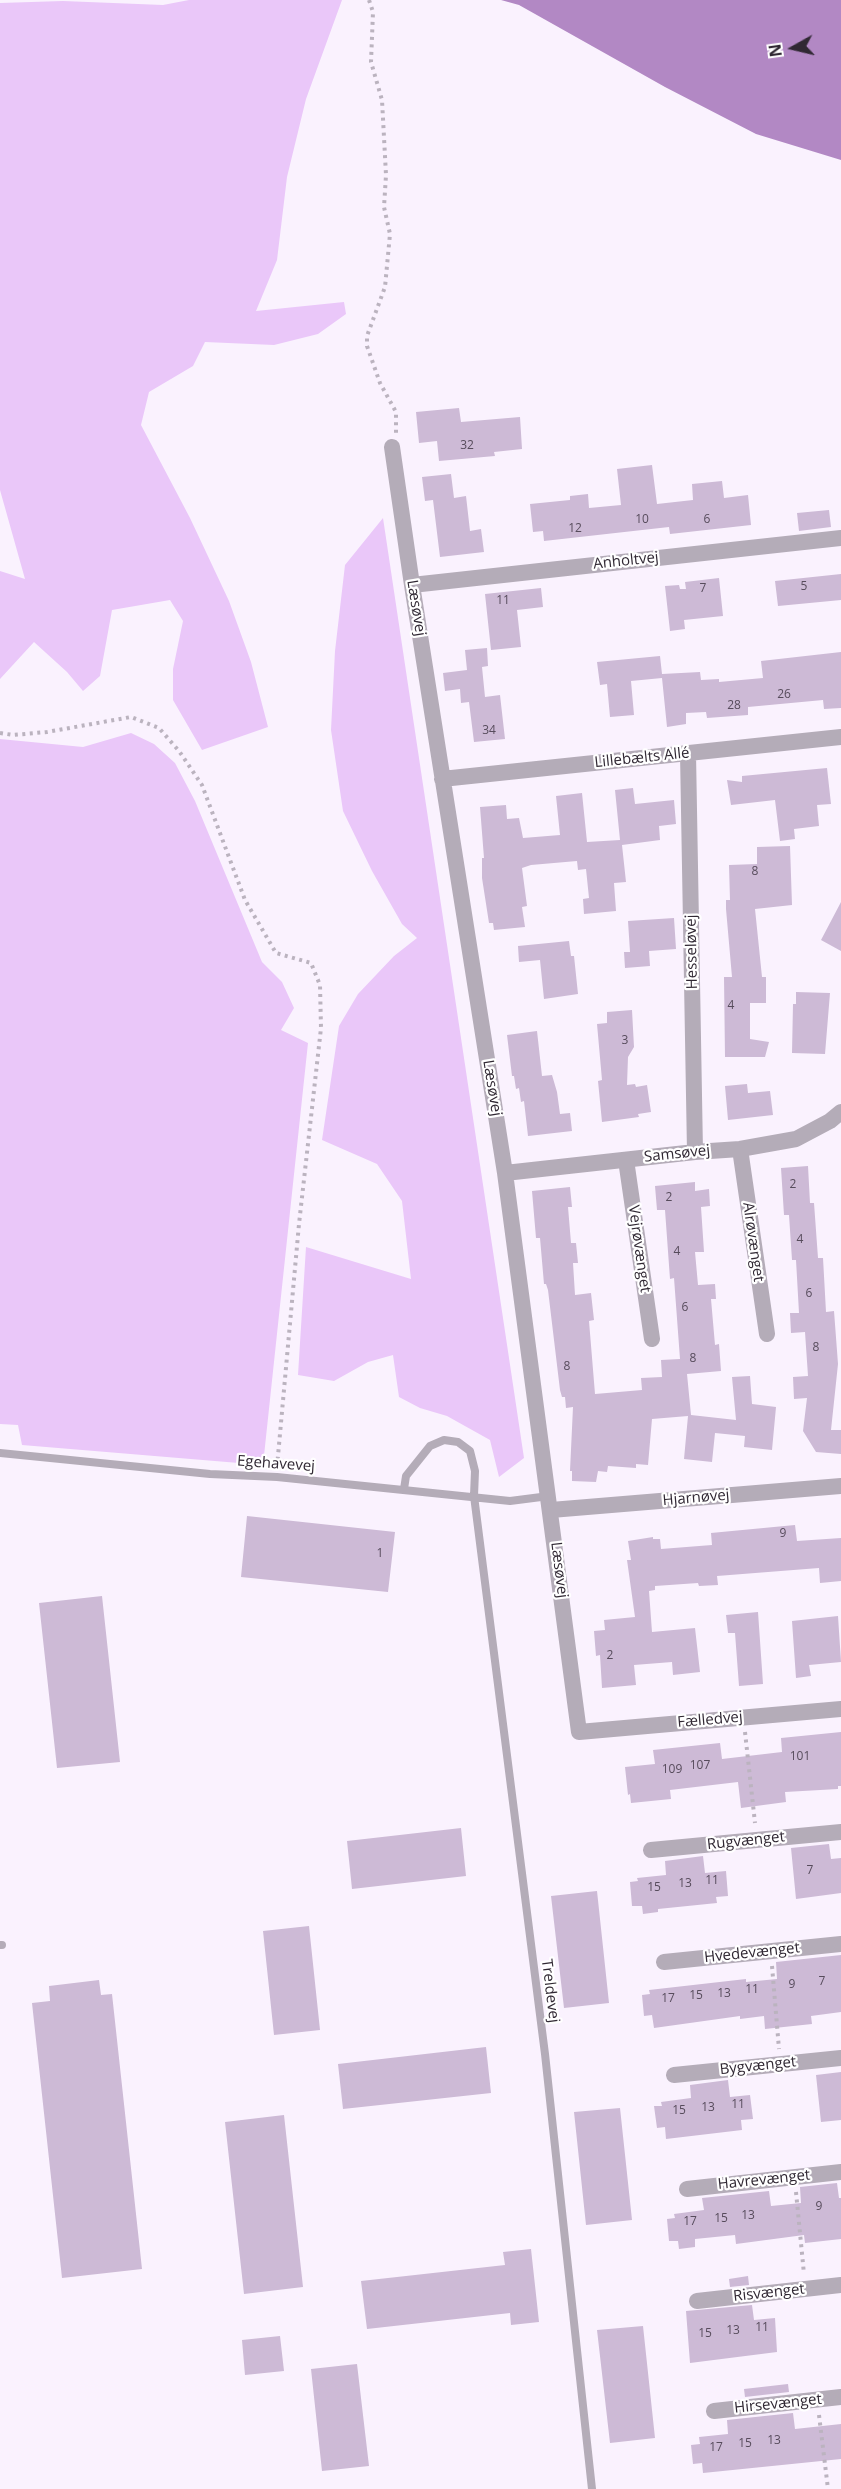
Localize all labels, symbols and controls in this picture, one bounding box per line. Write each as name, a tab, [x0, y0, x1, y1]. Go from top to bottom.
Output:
north arrow	[763, 18, 823, 78]
text: N	[763, 43, 787, 58]
house number: 32	[460, 439, 474, 453]
house number: 10	[635, 513, 649, 527]
house number: 6	[704, 513, 710, 527]
house number: 12	[568, 522, 582, 536]
street label: Anholtvej	[592, 549, 660, 573]
street label: Læsøvej	[403, 579, 429, 637]
house number: 5	[801, 580, 807, 594]
house number: 7	[700, 582, 706, 596]
house number: 11	[496, 594, 510, 608]
house number: 26	[777, 688, 791, 702]
house number: 28	[727, 699, 741, 713]
house number: 34	[482, 724, 496, 738]
street label: Lillebælts Allé	[594, 744, 690, 772]
house number: 8	[752, 865, 758, 879]
street label: Hesseløvej	[682, 914, 702, 990]
house number: 4	[728, 999, 734, 1013]
house number: 3	[622, 1034, 628, 1048]
street label: Læsøvej	[479, 1059, 505, 1117]
street label: Samsøvej	[643, 1142, 711, 1166]
house number: 2	[790, 1178, 796, 1192]
house number: 2	[666, 1191, 672, 1205]
street label: Alrøvænget	[739, 1201, 767, 1283]
street label: Vejrøvænget	[624, 1204, 654, 1294]
house number: 4	[797, 1233, 803, 1247]
house number: 4	[674, 1245, 680, 1259]
house number: 6	[806, 1287, 812, 1301]
house number: 6	[682, 1301, 688, 1315]
house number: 8	[813, 1341, 819, 1355]
house number: 8	[690, 1352, 696, 1366]
house number: 8	[564, 1360, 570, 1374]
street label: Egehavevej	[236, 1452, 316, 1476]
street label: Hjarnøvej	[662, 1486, 730, 1510]
house number: 9	[780, 1527, 786, 1541]
street label: Læsøvej	[547, 1541, 571, 1599]
house number: 1	[377, 1547, 383, 1561]
house number: 2	[607, 1649, 613, 1663]
street label: Fælledvej	[677, 1708, 743, 1732]
house number: 101	[790, 1750, 810, 1764]
house number: 107	[690, 1759, 710, 1773]
house number: 109	[662, 1763, 682, 1777]
street label: Rugvænget	[706, 1828, 786, 1854]
house number: 7	[807, 1864, 813, 1878]
house number: 11	[705, 1874, 719, 1888]
house number: 13	[678, 1877, 692, 1891]
house number: 15	[647, 1881, 661, 1895]
street label: Hvedevænget	[703, 1939, 801, 1967]
street label: Treldevej	[537, 1958, 563, 2024]
house number: 7	[819, 1975, 825, 1989]
house number: 9	[789, 1978, 795, 1992]
house number: 11	[745, 1983, 759, 1997]
house number: 13	[717, 1987, 731, 2001]
house number: 15	[689, 1989, 703, 2003]
house number: 17	[661, 1992, 675, 2006]
street label: Bygvænget	[719, 2053, 797, 2079]
house number: 11	[731, 2098, 745, 2112]
house number: 13	[701, 2101, 715, 2115]
house number: 15	[672, 2104, 686, 2118]
street label: Havrevænget	[717, 2166, 811, 2194]
house number: 9	[816, 2200, 822, 2214]
house number: 13	[741, 2209, 755, 2223]
house number: 15	[714, 2212, 728, 2226]
house number: 17	[683, 2215, 697, 2229]
street label: Risvænget	[732, 2280, 806, 2306]
house number: 11	[755, 2321, 769, 2335]
house number: 13	[726, 2324, 740, 2338]
house number: 15	[698, 2327, 712, 2341]
street label: Hirsevænget	[733, 2390, 823, 2418]
house number: 13	[767, 2434, 781, 2448]
house number: 15	[738, 2437, 752, 2451]
house number: 17	[709, 2441, 723, 2455]

